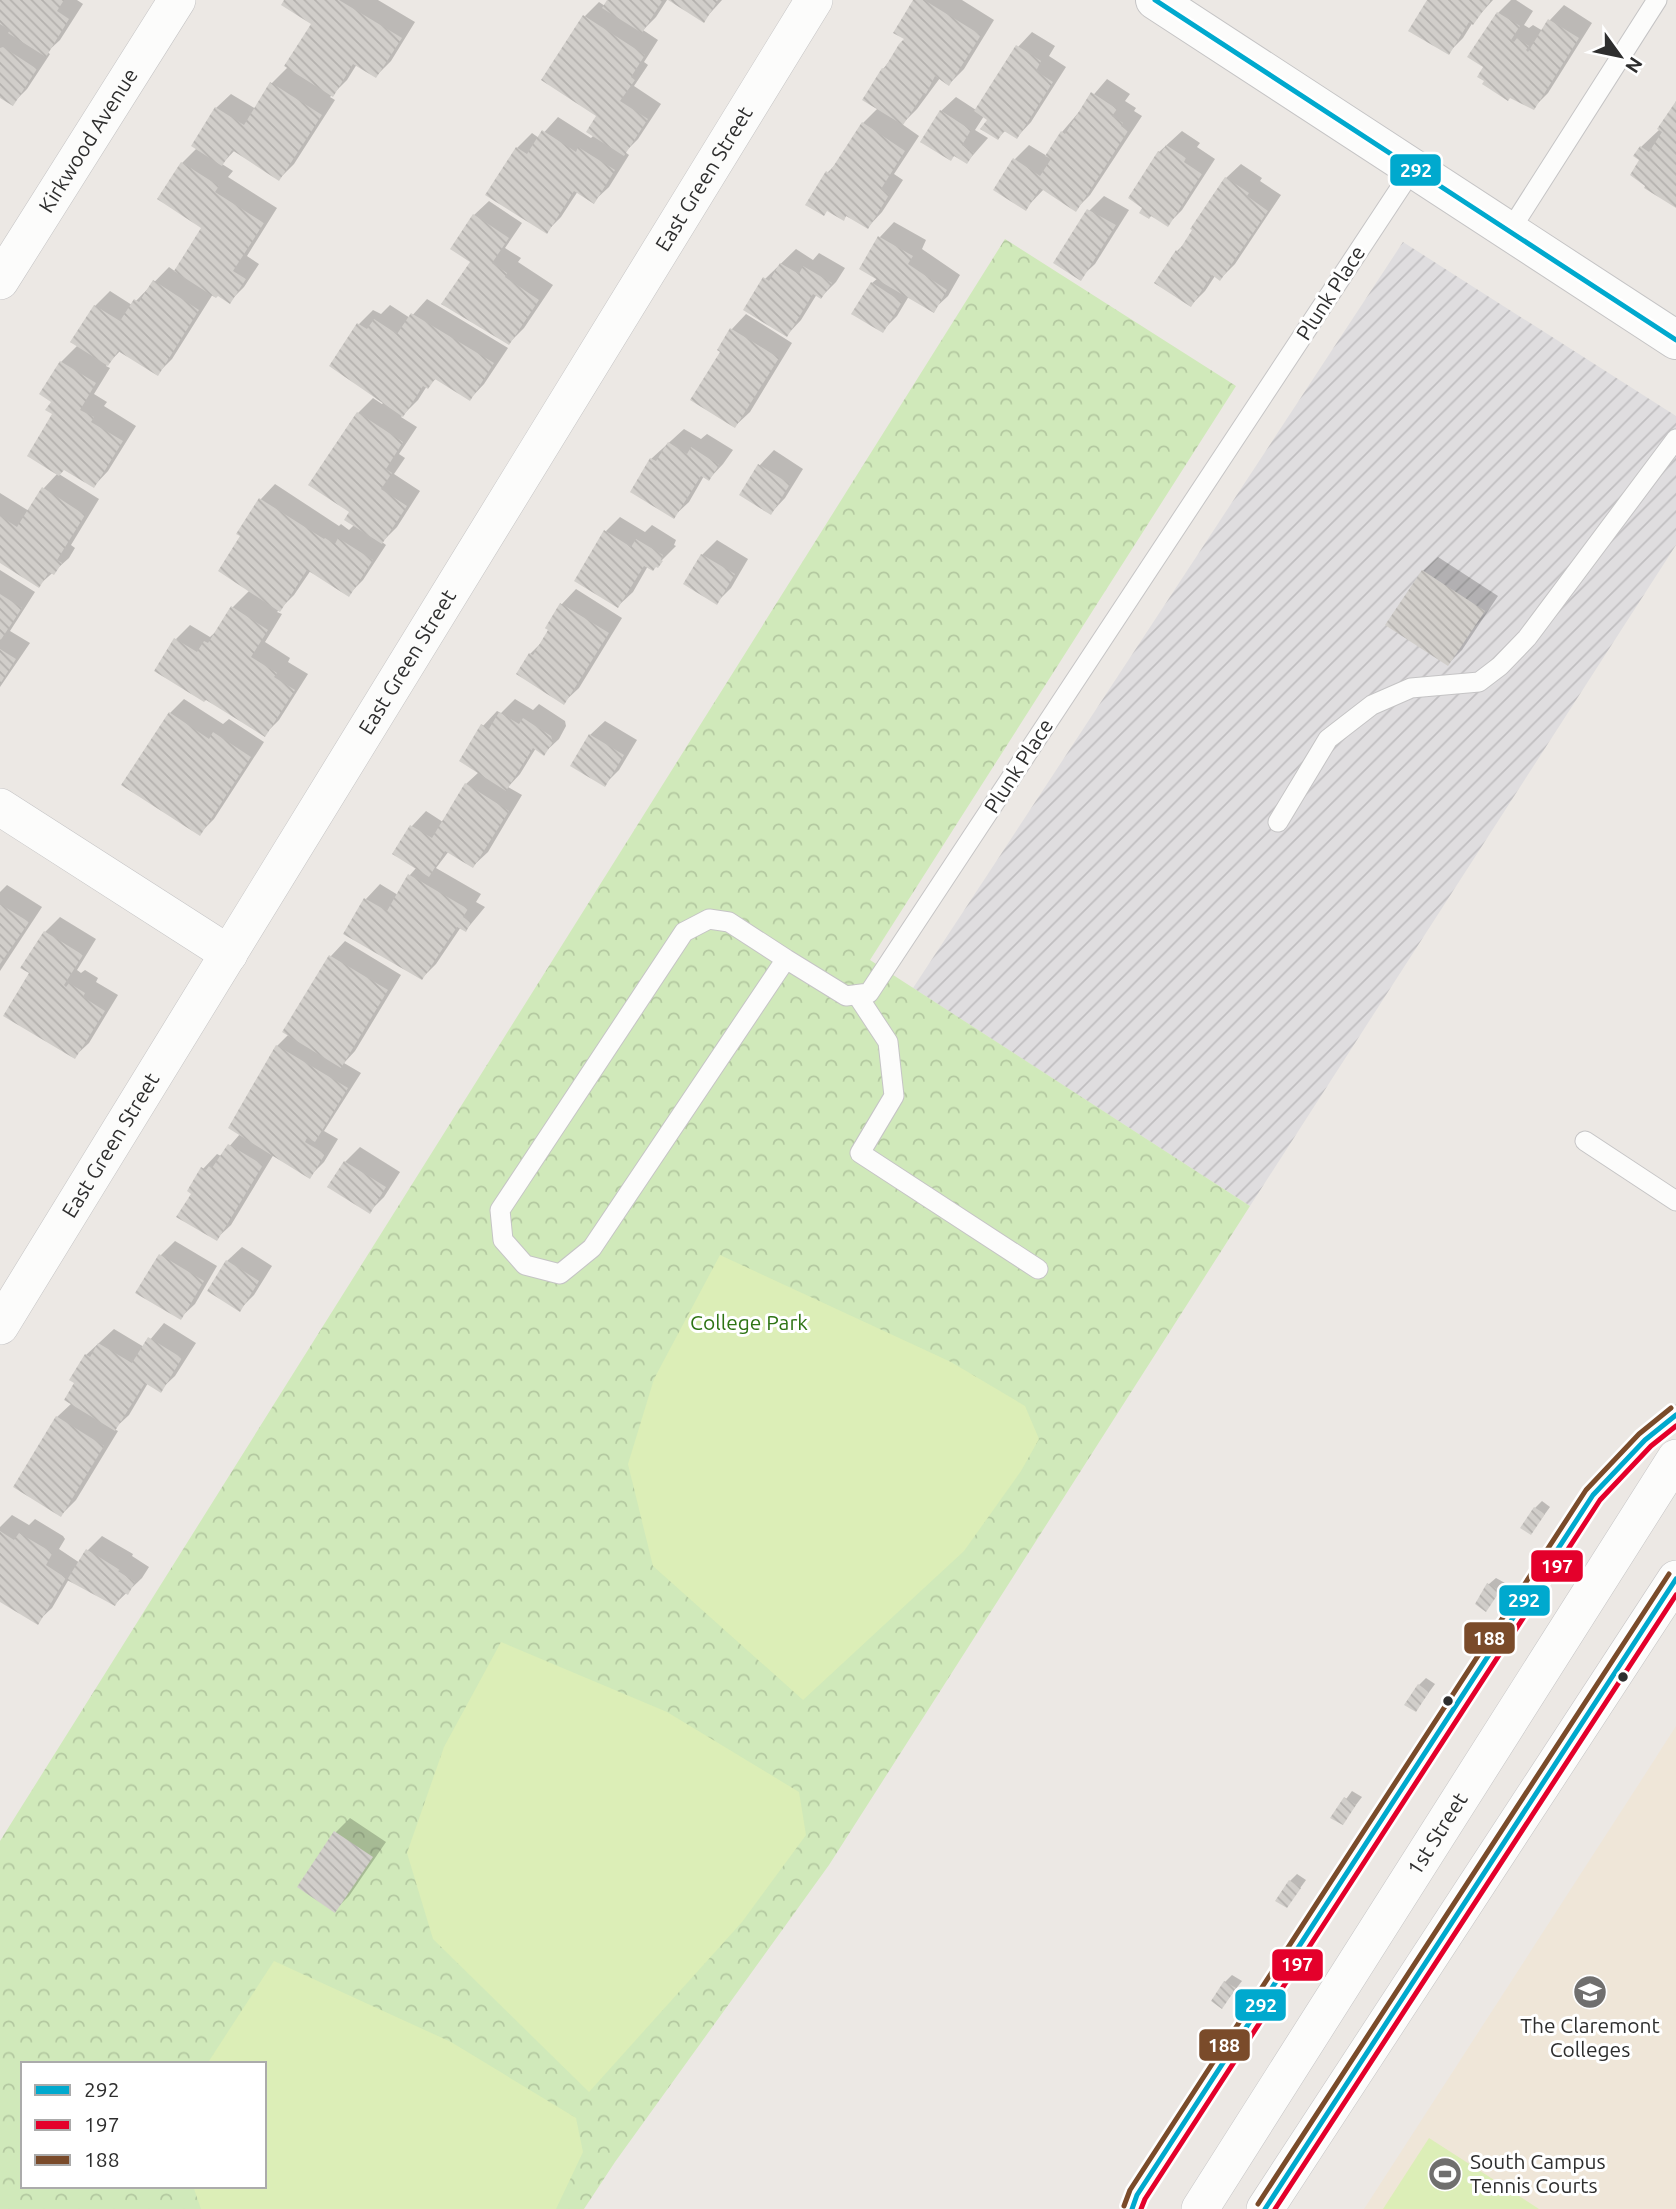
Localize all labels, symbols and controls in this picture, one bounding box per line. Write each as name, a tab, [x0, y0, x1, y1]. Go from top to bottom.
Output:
north arrow	[1585, 21, 1655, 91]
text: N	[1621, 53, 1647, 77]
street label: Kirkwood Avenue	[33, 63, 142, 217]
street label: East Green Street	[650, 102, 757, 255]
line badge: 292	[1389, 153, 1442, 187]
text: 292	[1400, 159, 1432, 181]
street label: Plunk Place	[1291, 241, 1370, 344]
street label: East Green Street	[353, 585, 460, 738]
street label: Plunk Place	[979, 714, 1058, 817]
street label: East Green Street	[57, 1068, 164, 1222]
park label: College Park	[690, 1310, 808, 1334]
line badge: 197	[1530, 1549, 1584, 1583]
text: 197	[1541, 1555, 1573, 1577]
line badge: 292	[1498, 1584, 1551, 1617]
text: 292	[1508, 1589, 1540, 1611]
line badge: 188	[1463, 1621, 1516, 1655]
text: 188	[1473, 1627, 1505, 1649]
unlabelled marker	[1616, 1670, 1630, 1684]
unlabelled marker	[1441, 1694, 1455, 1708]
street label: 1st Street	[1402, 1788, 1472, 1879]
line badge: 197	[1271, 1948, 1324, 1982]
text: 197	[1281, 1953, 1313, 1975]
school or university icon: The Claremont Colleges	[1571, 1973, 1609, 2011]
line badge: 292	[1234, 1988, 1287, 2022]
text: 292	[1245, 1994, 1277, 2016]
place label: The Claremont Colleges	[1520, 2013, 1660, 2061]
line badge: 188	[1198, 2028, 1251, 2062]
text: 188	[1208, 2034, 1240, 2056]
legend	[21, 2062, 266, 2188]
text: 292	[84, 2077, 120, 2101]
text: 197	[84, 2112, 120, 2136]
text: 188	[84, 2147, 120, 2171]
place label: South Campus Tennis Courts	[1470, 2149, 1606, 2197]
sports icon: South Campus Tennis Courts	[1426, 2155, 1464, 2193]

